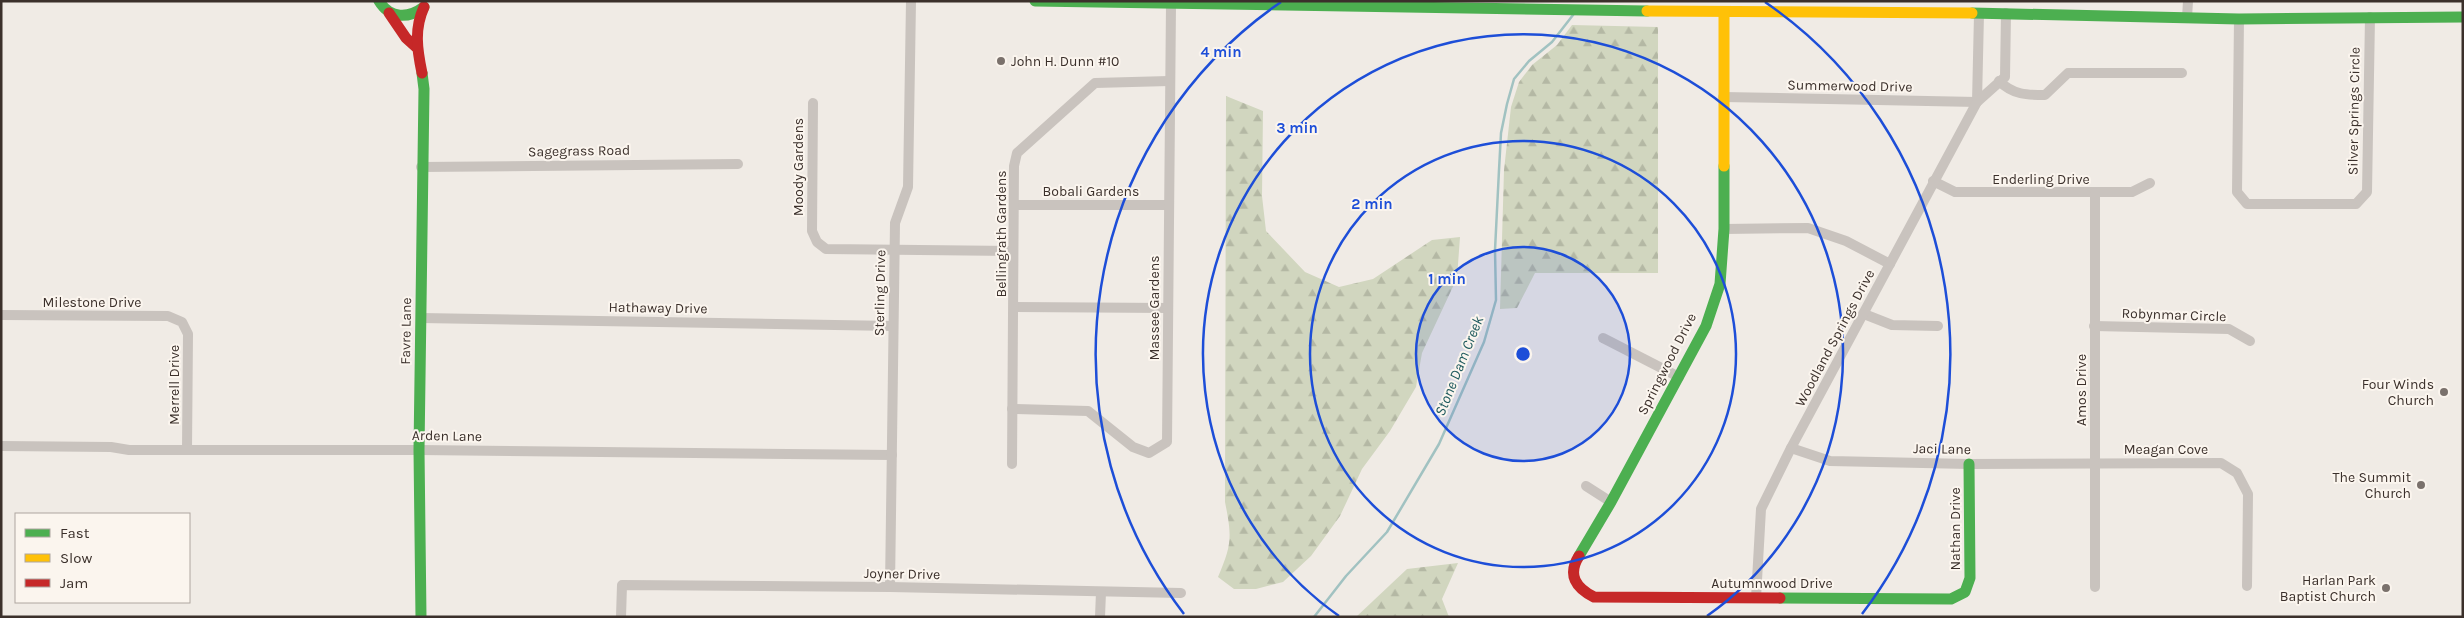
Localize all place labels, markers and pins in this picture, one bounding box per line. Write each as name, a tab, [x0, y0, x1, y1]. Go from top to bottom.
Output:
place label: John H. Dunn #10	[1011, 53, 1119, 70]
marker: John H. Dunn #10	[995, 55, 1007, 67]
centre of rings	[1514, 345, 1532, 363]
place label: Four Winds Church	[2362, 376, 2434, 409]
marker: Four Winds Church	[2438, 386, 2450, 398]
place label: The Summit Church	[2332, 469, 2411, 502]
marker: The Summit Church	[2415, 479, 2427, 491]
place label: Harlan Park Baptist Church	[2280, 572, 2376, 605]
marker: Harlan Park Baptist Church	[2380, 582, 2392, 594]

